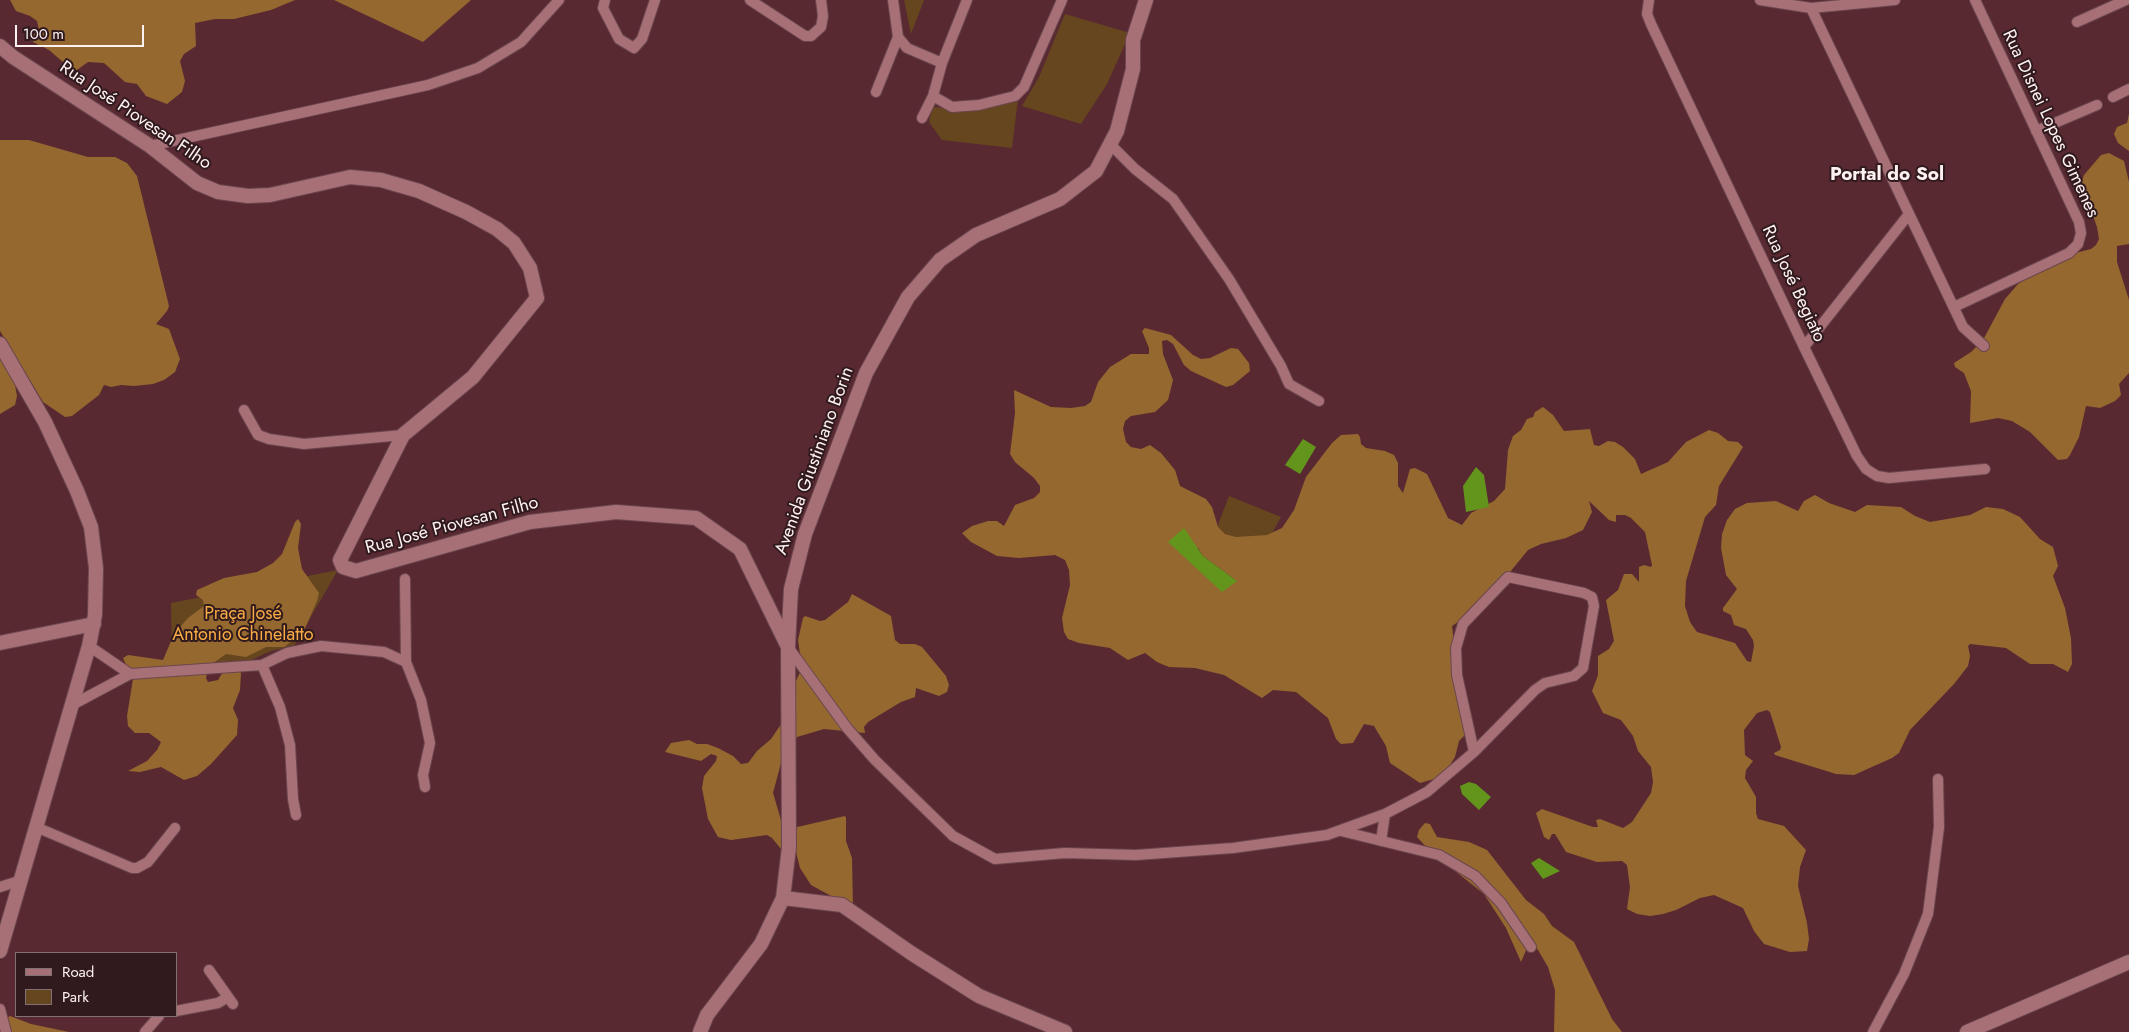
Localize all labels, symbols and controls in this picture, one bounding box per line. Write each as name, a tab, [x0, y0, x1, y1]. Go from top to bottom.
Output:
scale bar	[18, 15, 146, 47]
text: 100 m	[23, 23, 64, 45]
street label: Rua Disnei Lopes Gimenes	[1997, 27, 2103, 221]
street label: Rua José Piovesan Filho	[55, 57, 215, 175]
district label: Portal do Sol	[1830, 164, 1944, 186]
street label: Rua José Begiato	[1756, 222, 1830, 346]
street label: Avenida Giustiniano Borin	[771, 364, 859, 558]
street label: Rua José Piovesan Filho	[363, 492, 541, 560]
park label: Praça José Antonio Chinelatto	[172, 604, 314, 646]
legend	[15, 952, 178, 1017]
text: Road	[62, 961, 94, 983]
text: Park	[62, 986, 89, 1008]

